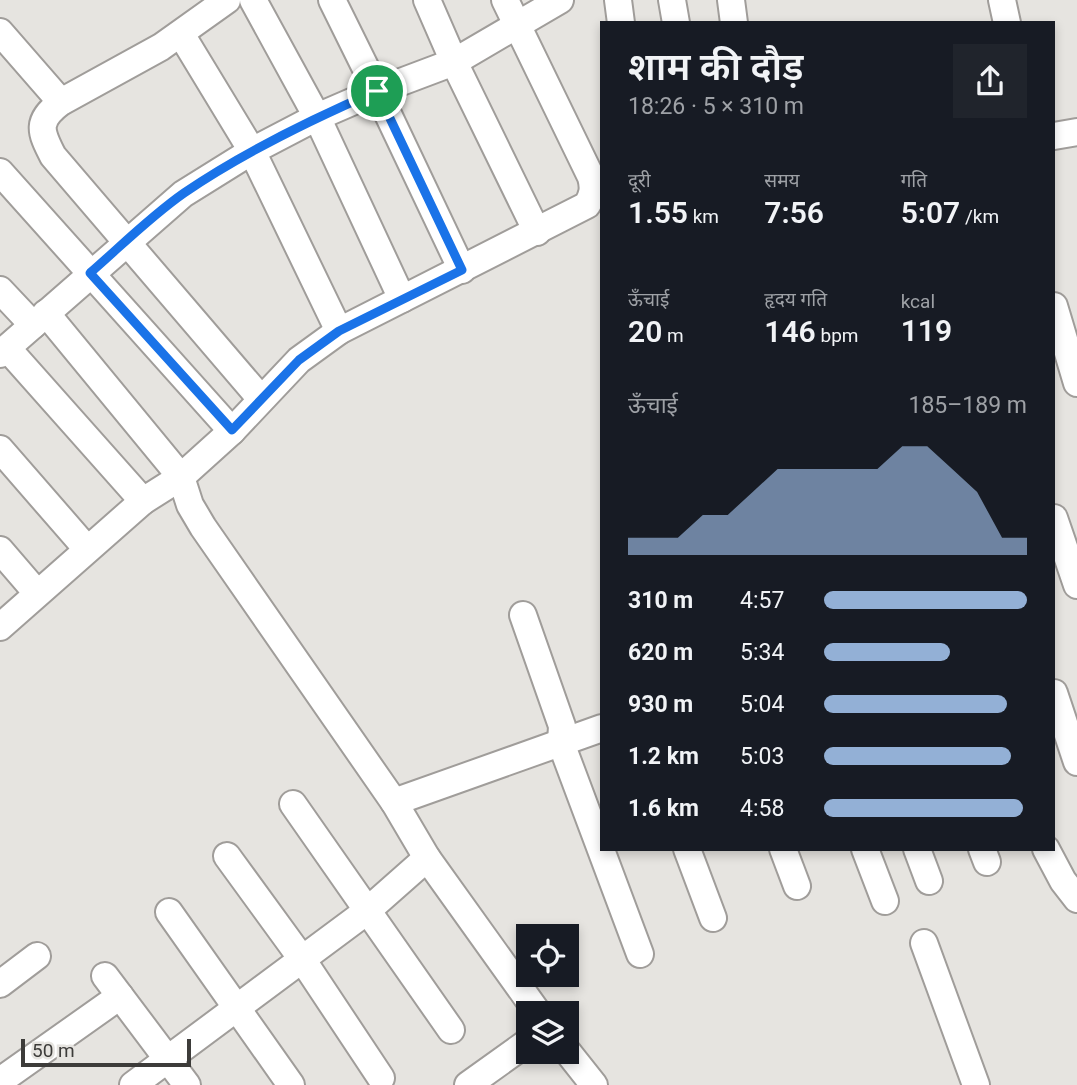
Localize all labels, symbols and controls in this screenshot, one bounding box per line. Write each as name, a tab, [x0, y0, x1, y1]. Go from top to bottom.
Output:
button: share	[953, 44, 1027, 118]
text: शाम की दौड़	[628, 45, 803, 89]
pin	[347, 61, 407, 121]
icon: arrive	[358, 72, 396, 110]
text: 18:26 · 5 × 310 m	[628, 93, 804, 120]
text: दूरी	[628, 169, 651, 192]
text: समय	[764, 169, 800, 192]
text: गति	[901, 169, 927, 192]
text: 1.55	[628, 195, 688, 230]
text: 7:56	[764, 195, 824, 230]
text: 5:07	[901, 195, 960, 230]
text: km	[688, 205, 719, 228]
text: /km	[960, 205, 999, 228]
text: ऊँचाई	[628, 288, 669, 311]
text: हृदय गति	[764, 288, 827, 311]
text: kcal	[901, 290, 935, 313]
text: 119	[901, 313, 952, 348]
text: 20	[628, 314, 662, 349]
text: 146	[764, 314, 816, 349]
text: m	[662, 324, 684, 347]
text: bpm	[816, 324, 858, 347]
text: ऊँचाई	[628, 392, 678, 419]
text: 185–189 m	[908, 392, 1027, 419]
text: 310 m	[628, 587, 693, 614]
text: 4:57	[740, 587, 784, 614]
text: 620 m	[628, 639, 693, 666]
text: 5:34	[740, 639, 784, 666]
text: 930 m	[628, 691, 693, 718]
text: 5:04	[740, 691, 784, 718]
text: 1.2 km	[628, 743, 699, 770]
text: 5:03	[740, 743, 784, 770]
text: 1.6 km	[628, 795, 699, 822]
text: 4:58	[740, 795, 784, 822]
map controls	[516, 924, 579, 1064]
button: locate	[516, 924, 579, 987]
button: layers	[516, 1001, 579, 1064]
scale bar	[21, 1036, 191, 1068]
text: 50 m	[32, 1039, 75, 1062]

